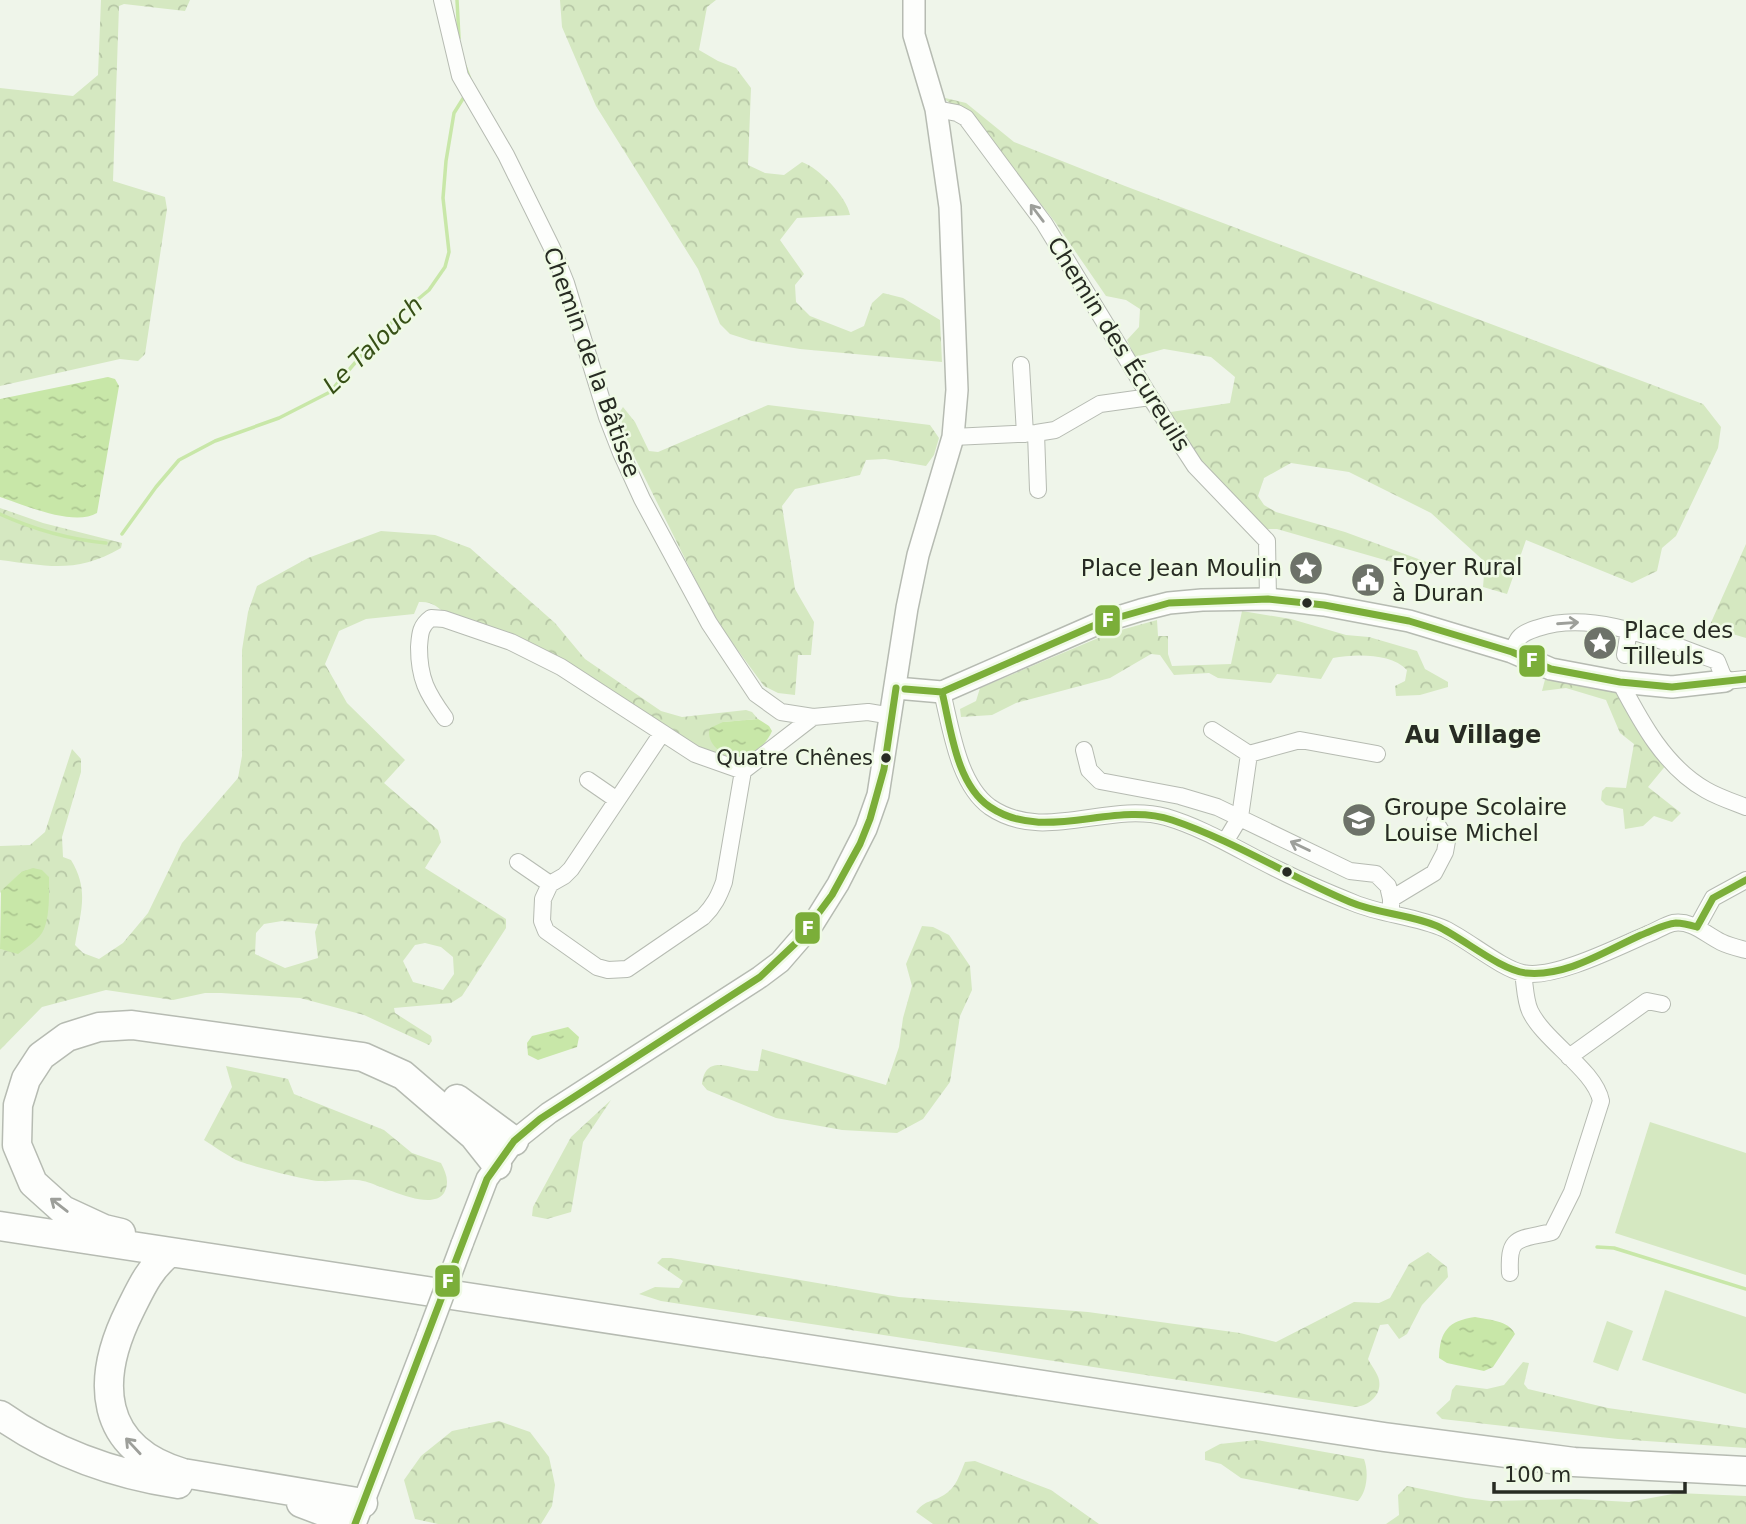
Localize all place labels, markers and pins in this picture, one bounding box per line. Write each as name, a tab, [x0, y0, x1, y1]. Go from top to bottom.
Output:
place icon: Place Jean Moulin	[1287, 549, 1325, 587]
place label: Foyer Rural à Duran	[1392, 554, 1522, 606]
place label: Place Jean Moulin	[1081, 555, 1282, 581]
public building icon: Foyer Rural à Duran	[1349, 561, 1387, 599]
unlabelled marker	[1300, 596, 1314, 610]
place label: Place des Tilleuls	[1623, 617, 1733, 669]
place icon: Place des Tilleuls	[1581, 624, 1619, 662]
place label: Quatre Chênes	[716, 746, 873, 770]
marker: Quatre Chênes	[879, 751, 893, 765]
place label: Groupe Scolaire Louise Michel	[1384, 794, 1567, 846]
school or university icon: Groupe Scolaire Louise Michel	[1340, 801, 1378, 839]
unlabelled marker	[1280, 865, 1294, 879]

